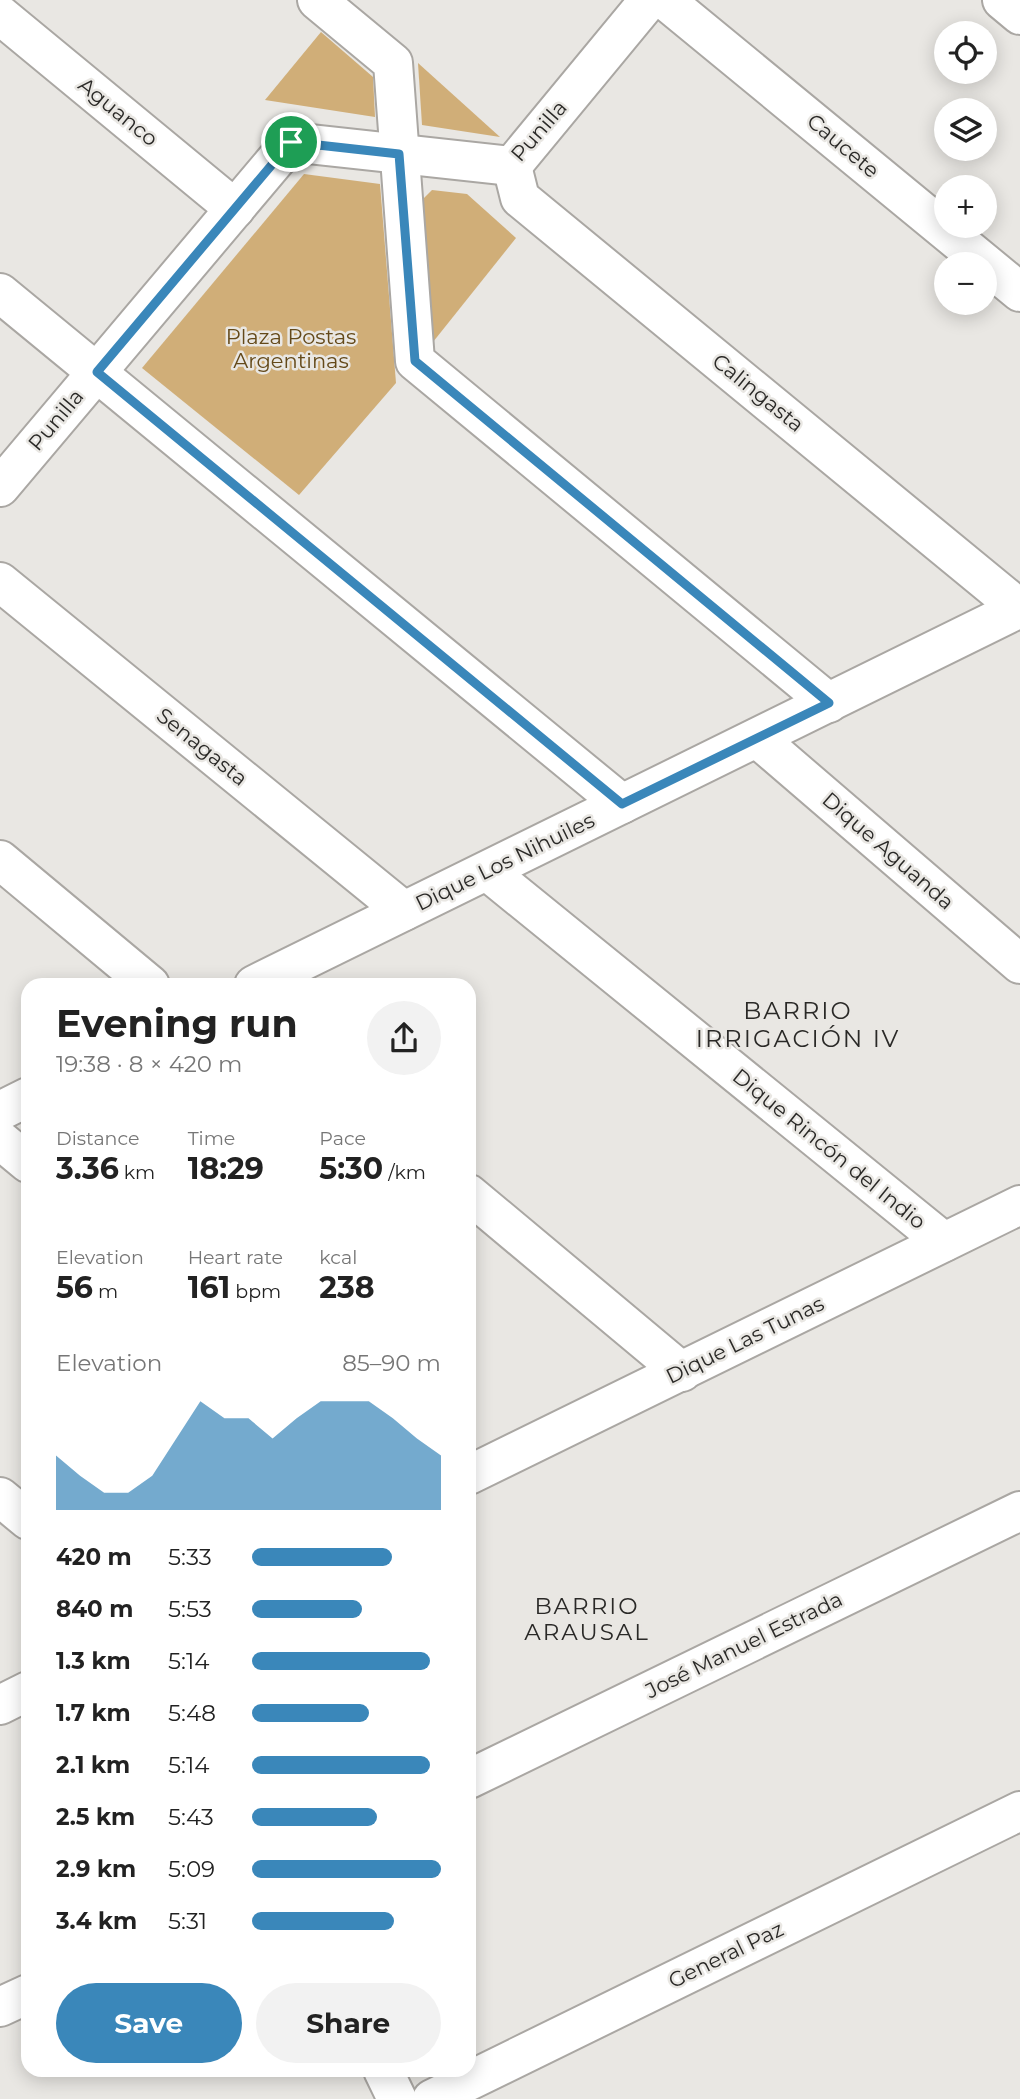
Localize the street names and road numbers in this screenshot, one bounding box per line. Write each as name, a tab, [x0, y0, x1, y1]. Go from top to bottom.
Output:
street label: Aguanco	[74, 72, 163, 151]
street label: Punilla	[505, 95, 572, 166]
street label: Caucete	[802, 108, 884, 183]
street label: Calingasta	[708, 348, 809, 437]
street label: Punilla	[23, 384, 89, 456]
street label: Senagasta	[152, 702, 253, 791]
street label: Dique Aguanda	[817, 787, 959, 915]
street label: Dique Los Nihuiles	[411, 807, 598, 916]
street label: Dique Rincón del Indio	[728, 1063, 931, 1234]
street label: Dique Las Tunas	[662, 1290, 828, 1389]
street label: José Manuel Estrada	[640, 1586, 846, 1704]
street label: General Paz	[664, 1916, 787, 1993]

